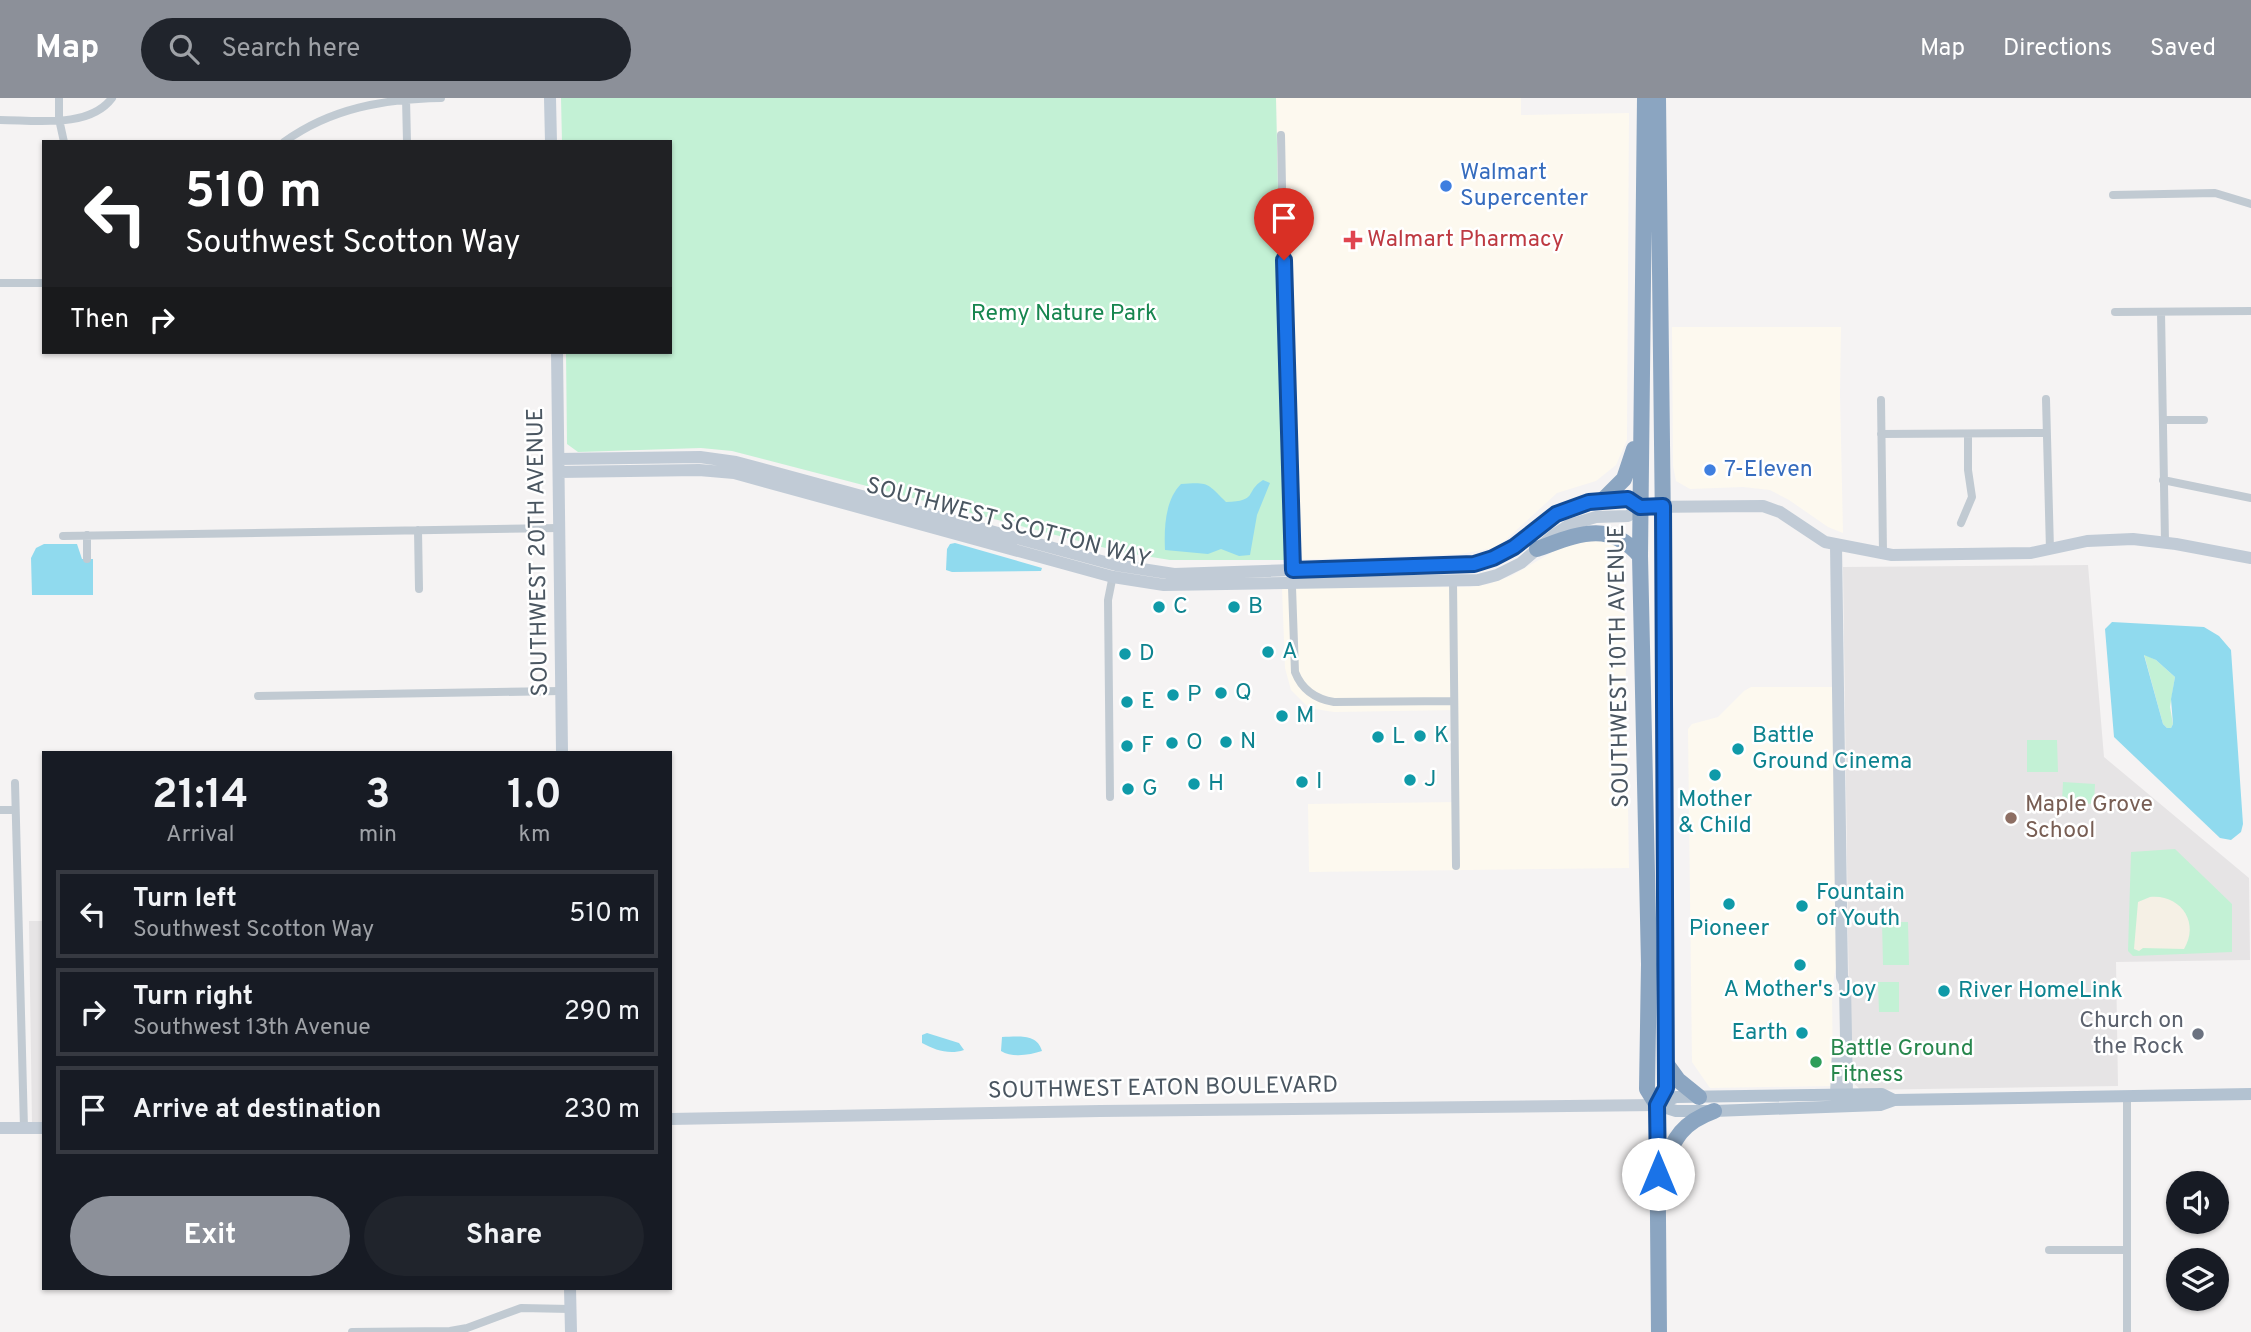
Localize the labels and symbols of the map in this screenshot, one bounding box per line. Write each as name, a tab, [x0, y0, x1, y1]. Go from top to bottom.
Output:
place label: Walmart Supercenter	[1460, 159, 1588, 214]
marker: Walmart Supercenter	[1438, 178, 1454, 194]
pin	[1254, 188, 1314, 260]
place label: Walmart Pharmacy	[1367, 226, 1564, 255]
marker: Walmart Pharmacy	[1345, 232, 1361, 248]
park label: Remy Nature Park	[971, 300, 1157, 329]
street label: SOUTHWEST 20TH AVENUE	[522, 407, 556, 697]
place label: 7-Eleven	[1724, 456, 1813, 485]
marker: 7-Eleven	[1702, 462, 1718, 478]
street label: SOUTHWEST SCOTTON WAY	[862, 472, 1154, 576]
street label: SOUTHWEST 10TH AVENUE	[1603, 524, 1637, 808]
place label: C	[1173, 593, 1188, 622]
place label: B	[1248, 593, 1263, 622]
marker: C	[1151, 599, 1167, 615]
marker: B	[1226, 599, 1242, 615]
place label: A	[1282, 638, 1298, 667]
place label: D	[1139, 640, 1155, 669]
marker: A	[1260, 644, 1276, 660]
marker: D	[1117, 646, 1133, 662]
place label: Q	[1235, 679, 1252, 708]
place label: P	[1187, 681, 1202, 710]
marker: Q	[1213, 685, 1229, 701]
marker: P	[1165, 687, 1181, 703]
place label: E	[1141, 688, 1155, 717]
marker: E	[1119, 694, 1135, 710]
place label: M	[1296, 702, 1315, 731]
marker: M	[1274, 708, 1290, 724]
place label: K	[1434, 722, 1449, 751]
place label: Battle Ground Cinema	[1752, 722, 1912, 777]
place label: L	[1392, 723, 1405, 752]
place label: N	[1240, 728, 1256, 757]
marker: K	[1412, 728, 1428, 744]
place label: O	[1186, 729, 1203, 758]
marker: L	[1370, 729, 1386, 745]
place label: F	[1141, 732, 1154, 761]
marker: N	[1218, 734, 1234, 750]
marker: O	[1164, 735, 1180, 751]
marker: F	[1119, 738, 1135, 754]
marker: Battle Ground Cinema	[1730, 741, 1746, 757]
place label: J	[1424, 766, 1437, 795]
marker: Mother & Child	[1707, 767, 1723, 783]
place label: I	[1316, 768, 1323, 797]
place label: H	[1208, 770, 1224, 799]
marker: J	[1402, 772, 1418, 788]
marker: I	[1294, 774, 1310, 790]
place label: G	[1142, 775, 1158, 804]
marker: H	[1186, 776, 1202, 792]
marker: G	[1120, 781, 1136, 797]
place label: Mother & Child	[1678, 786, 1752, 841]
place label: Maple Grove School	[2025, 791, 2153, 846]
marker: Maple Grove School	[2003, 810, 2019, 826]
place label: Fountain of Youth	[1816, 879, 1905, 934]
marker: Pioneer	[1721, 896, 1737, 912]
marker: Fountain of Youth	[1794, 898, 1810, 914]
place label: Pioneer	[1689, 915, 1769, 944]
marker: A Mother's Joy	[1792, 957, 1808, 973]
place label: A Mother's Joy	[1724, 976, 1876, 1005]
place label: River HomeLink	[1958, 977, 2123, 1006]
marker: River HomeLink	[1936, 983, 1952, 999]
place label: Church on the Rock	[2079, 1007, 2184, 1062]
place label: Earth	[1731, 1019, 1788, 1048]
marker: Earth	[1794, 1025, 1810, 1041]
marker: Church on the Rock	[2190, 1026, 2206, 1042]
place label: Battle Ground Fitness	[1830, 1035, 1974, 1090]
marker: Battle Ground Fitness	[1808, 1054, 1824, 1070]
street label: SOUTHWEST EATON BOULEVARD	[988, 1071, 1338, 1107]
position arrow	[1621, 1137, 1695, 1211]

